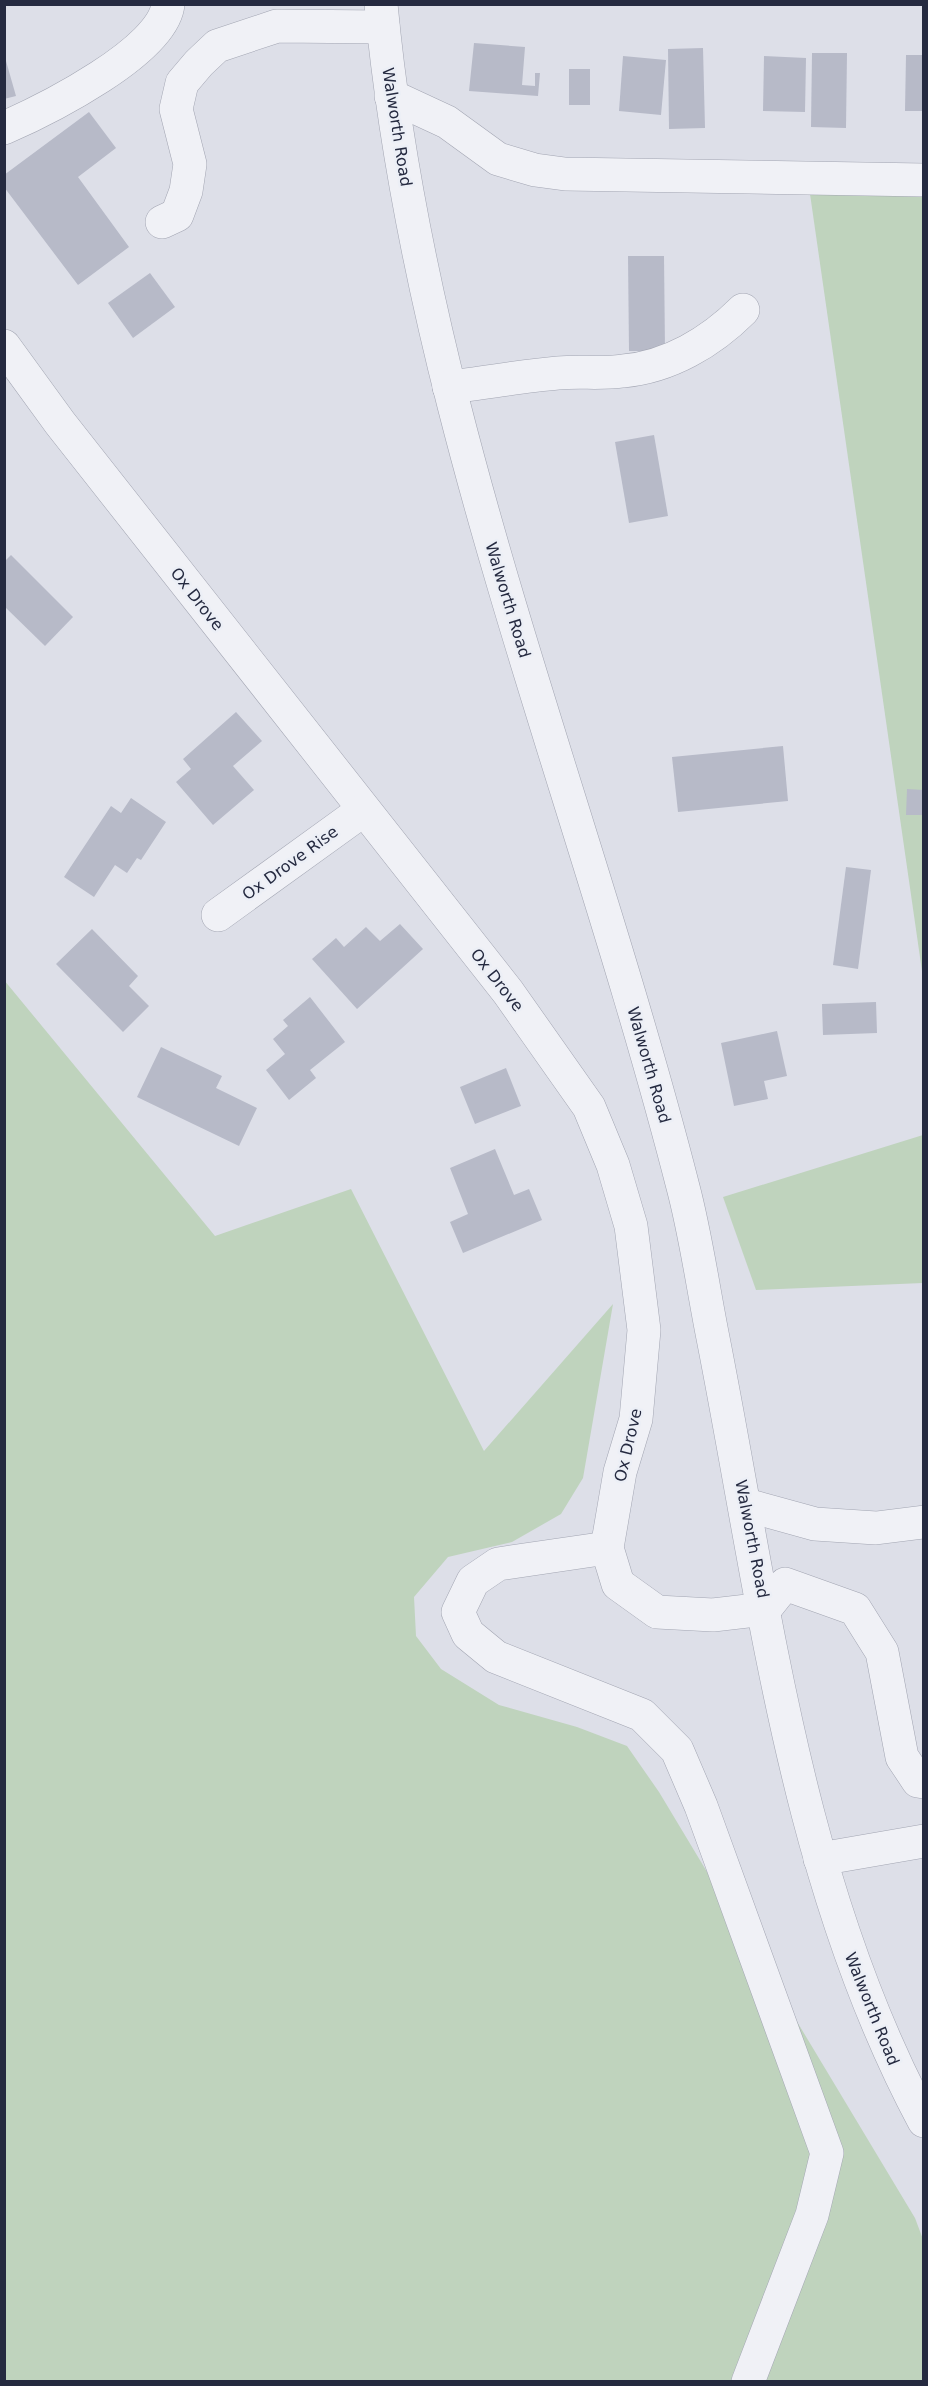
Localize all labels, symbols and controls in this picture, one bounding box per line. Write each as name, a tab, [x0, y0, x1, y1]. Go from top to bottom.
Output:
street label: Walworth Road	[378, 66, 416, 188]
street label: Walworth Road	[481, 540, 535, 660]
street label: Ox Drove	[166, 564, 228, 634]
street label: Ox Drove Rise	[238, 822, 342, 904]
street label: Ox Drove	[466, 945, 528, 1015]
street label: Walworth Road	[623, 1005, 675, 1125]
street label: Ox Drove	[610, 1406, 646, 1484]
street label: Walworth Road	[731, 1478, 773, 1600]
street label: Walworth Road	[841, 1950, 903, 2068]

